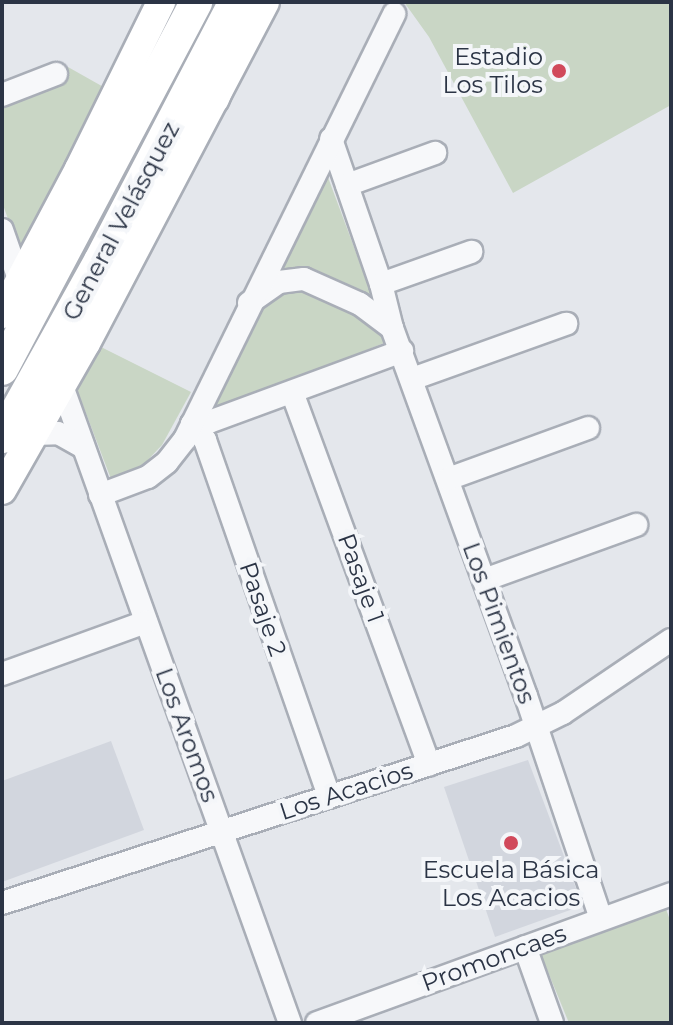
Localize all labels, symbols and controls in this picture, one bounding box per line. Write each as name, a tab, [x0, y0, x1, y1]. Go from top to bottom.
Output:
place label: Estadio Los Tilos	[443, 43, 543, 99]
marker: Estadio Los Tilos	[550, 62, 568, 80]
street label: General Velásquez	[56, 117, 186, 325]
street label: Pasaje 1	[332, 529, 390, 627]
street label: Los Pimientos	[457, 538, 541, 708]
street label: Pasaje 2	[233, 558, 293, 660]
street label: Los Aromos	[149, 664, 225, 806]
street label: Los Acacios	[276, 756, 416, 826]
marker: Escuela Básica Los Acacios	[502, 834, 520, 852]
place label: Escuela Básica Los Acacios	[423, 856, 599, 912]
street label: Promoncaes	[418, 919, 570, 997]

